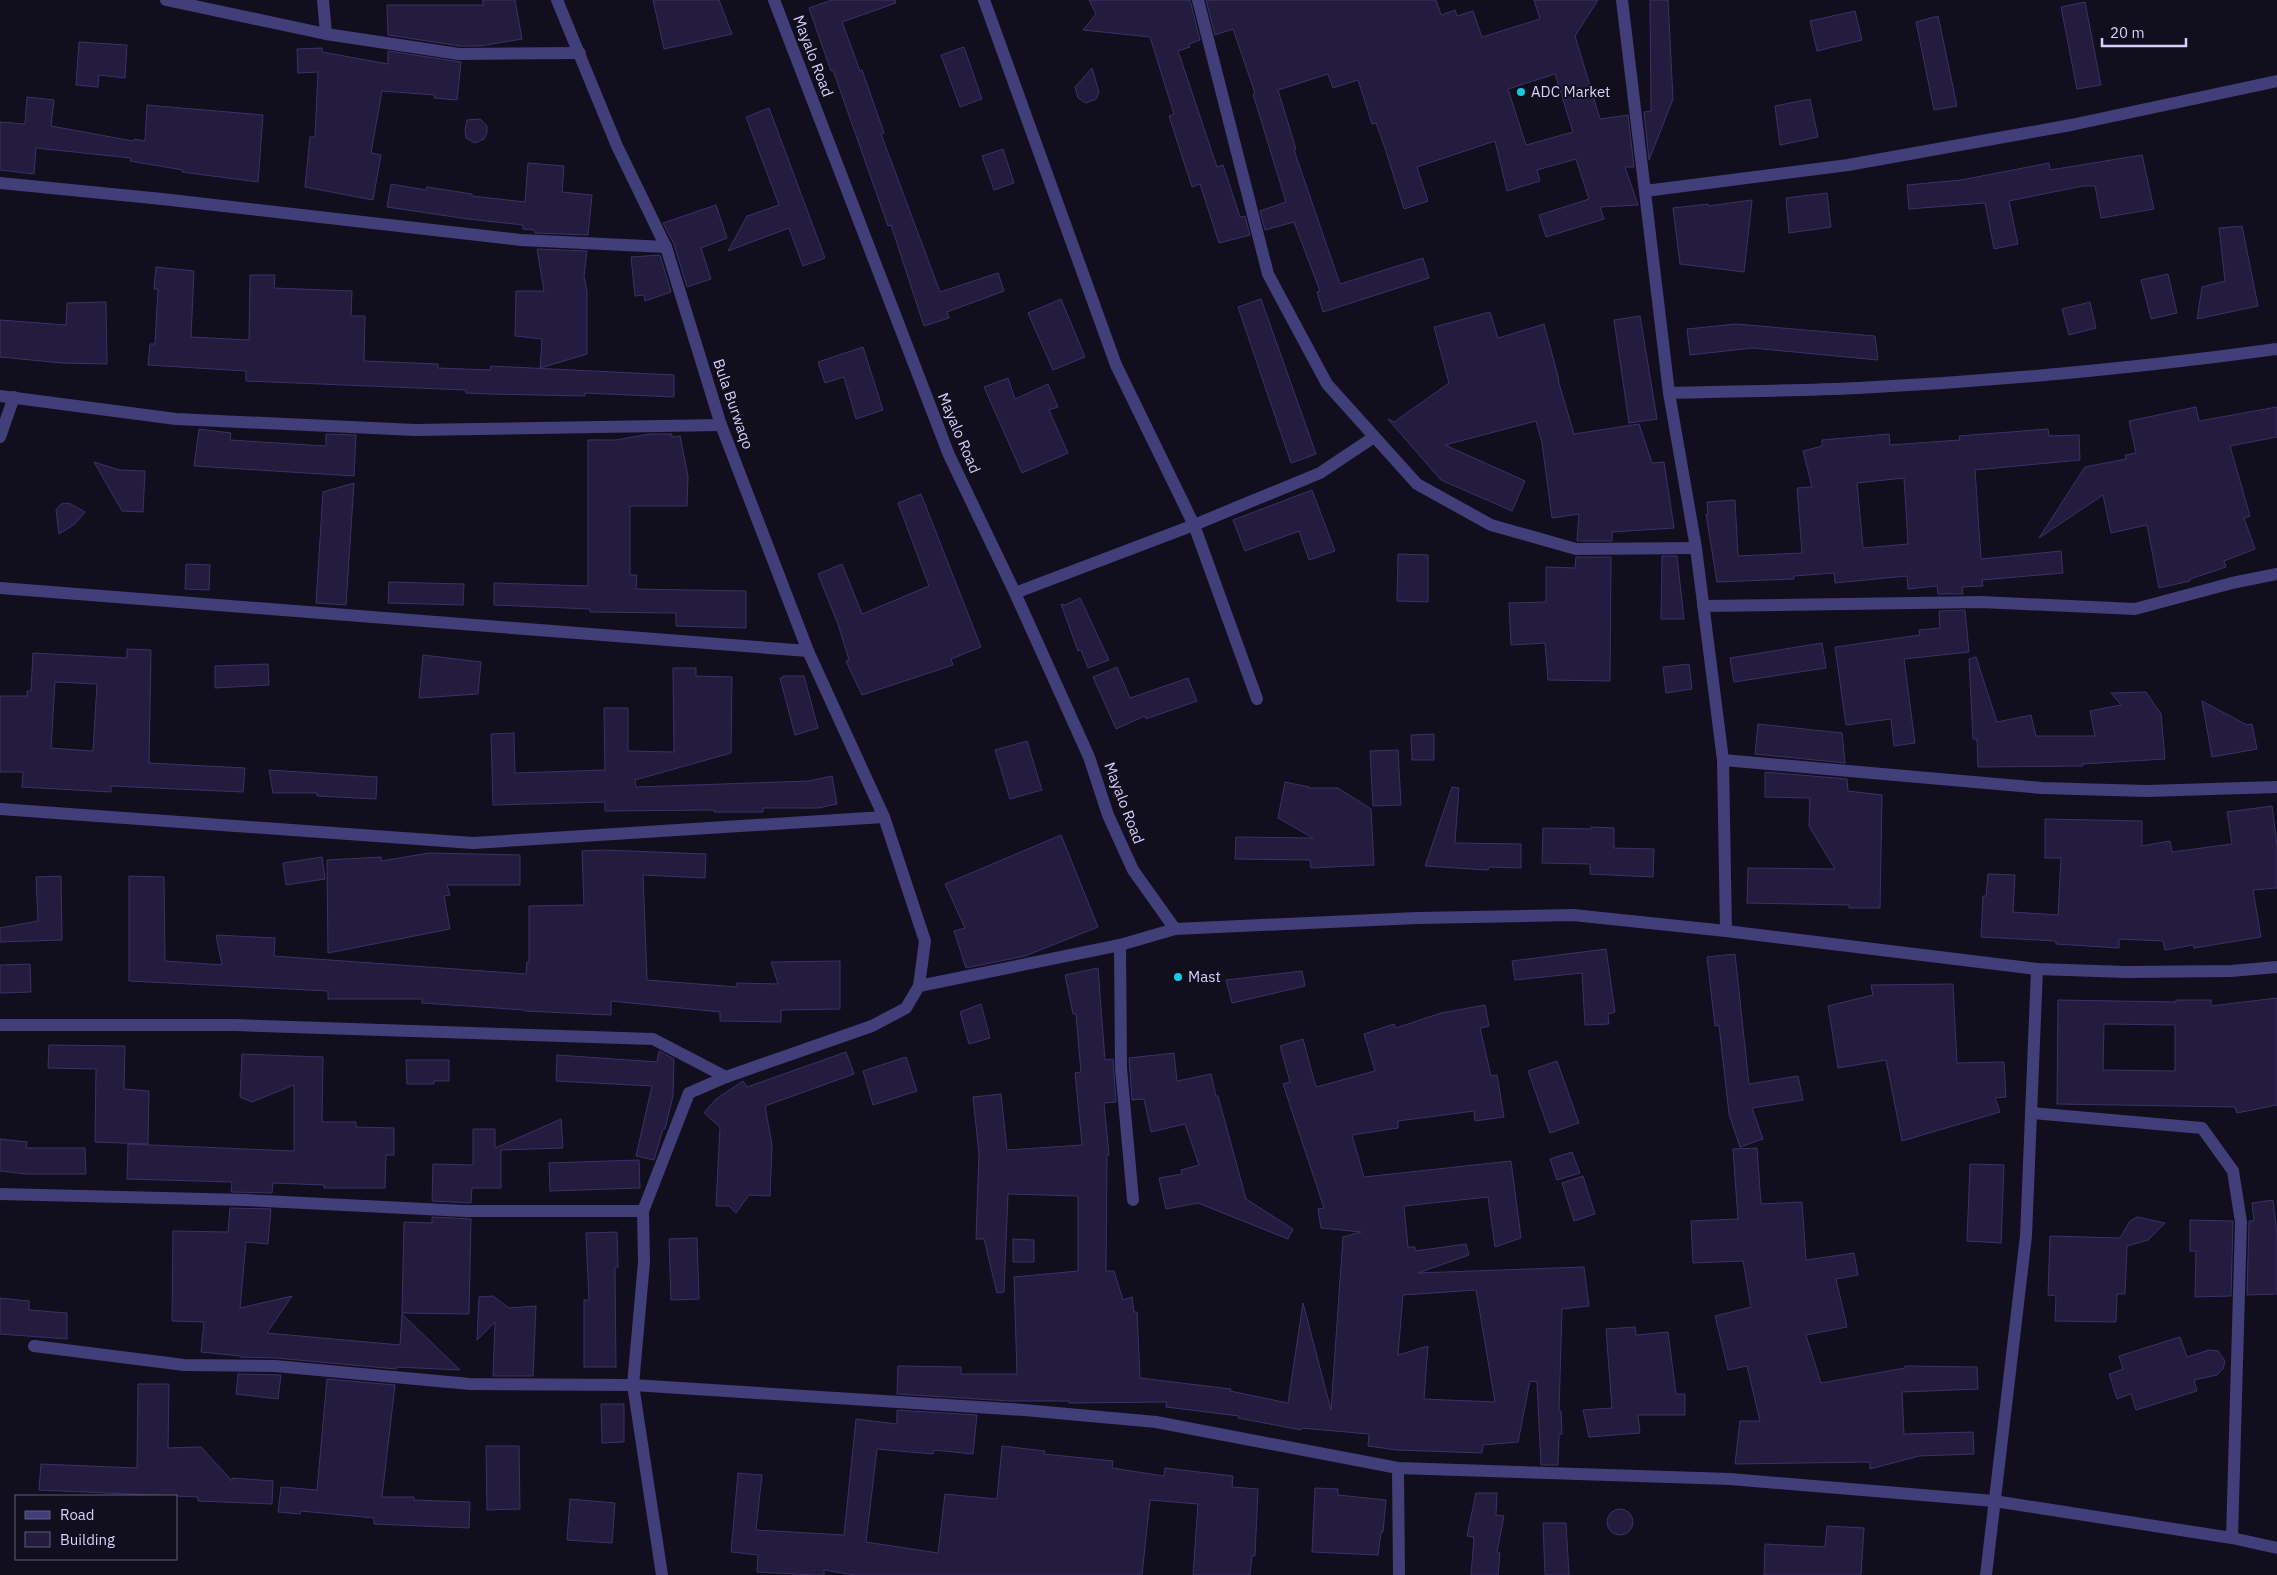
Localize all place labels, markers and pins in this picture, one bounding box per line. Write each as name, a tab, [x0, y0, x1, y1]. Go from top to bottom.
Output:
place label: ADC Market	[1531, 82, 1610, 101]
marker: ADC Market	[1515, 86, 1527, 98]
place label: Mast	[1188, 967, 1221, 986]
marker: Mast	[1172, 971, 1184, 983]

